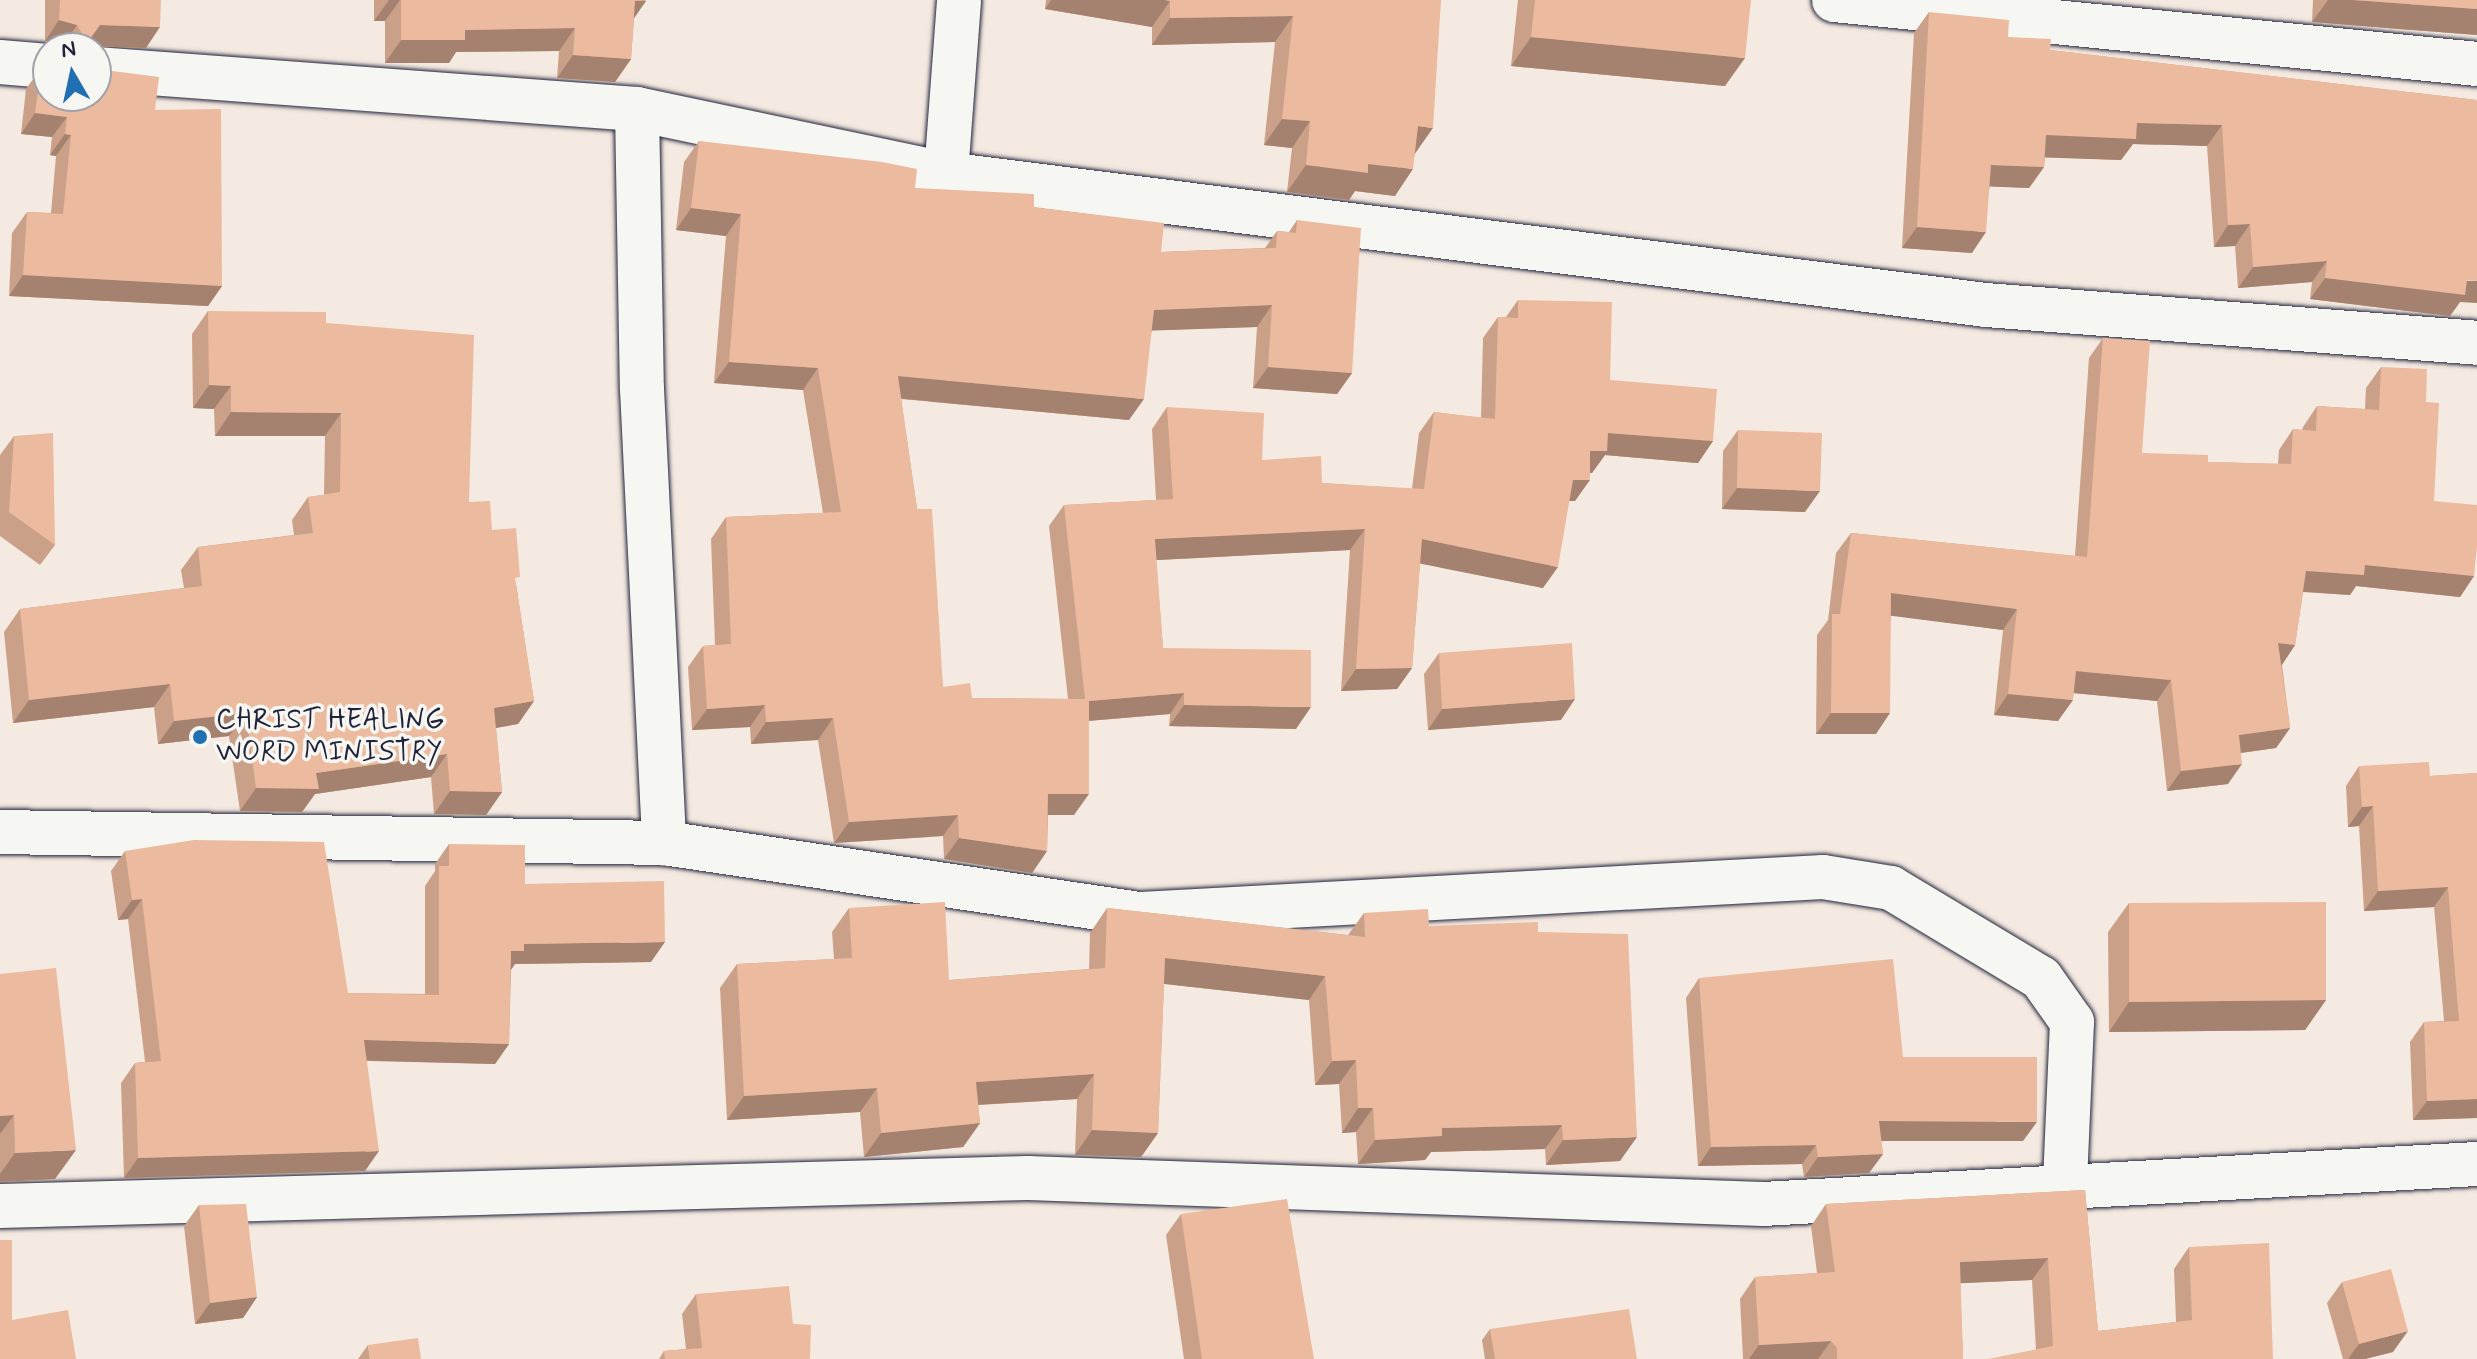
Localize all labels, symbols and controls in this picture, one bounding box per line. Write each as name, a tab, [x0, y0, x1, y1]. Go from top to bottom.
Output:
north arrow	[32, 32, 112, 112]
text: N	[59, 35, 78, 65]
place label: CHRIST HEALING WORD MINISTRY	[216, 704, 442, 770]
marker: CHRIST HEALING WORD MINISTRY	[191, 728, 209, 746]

